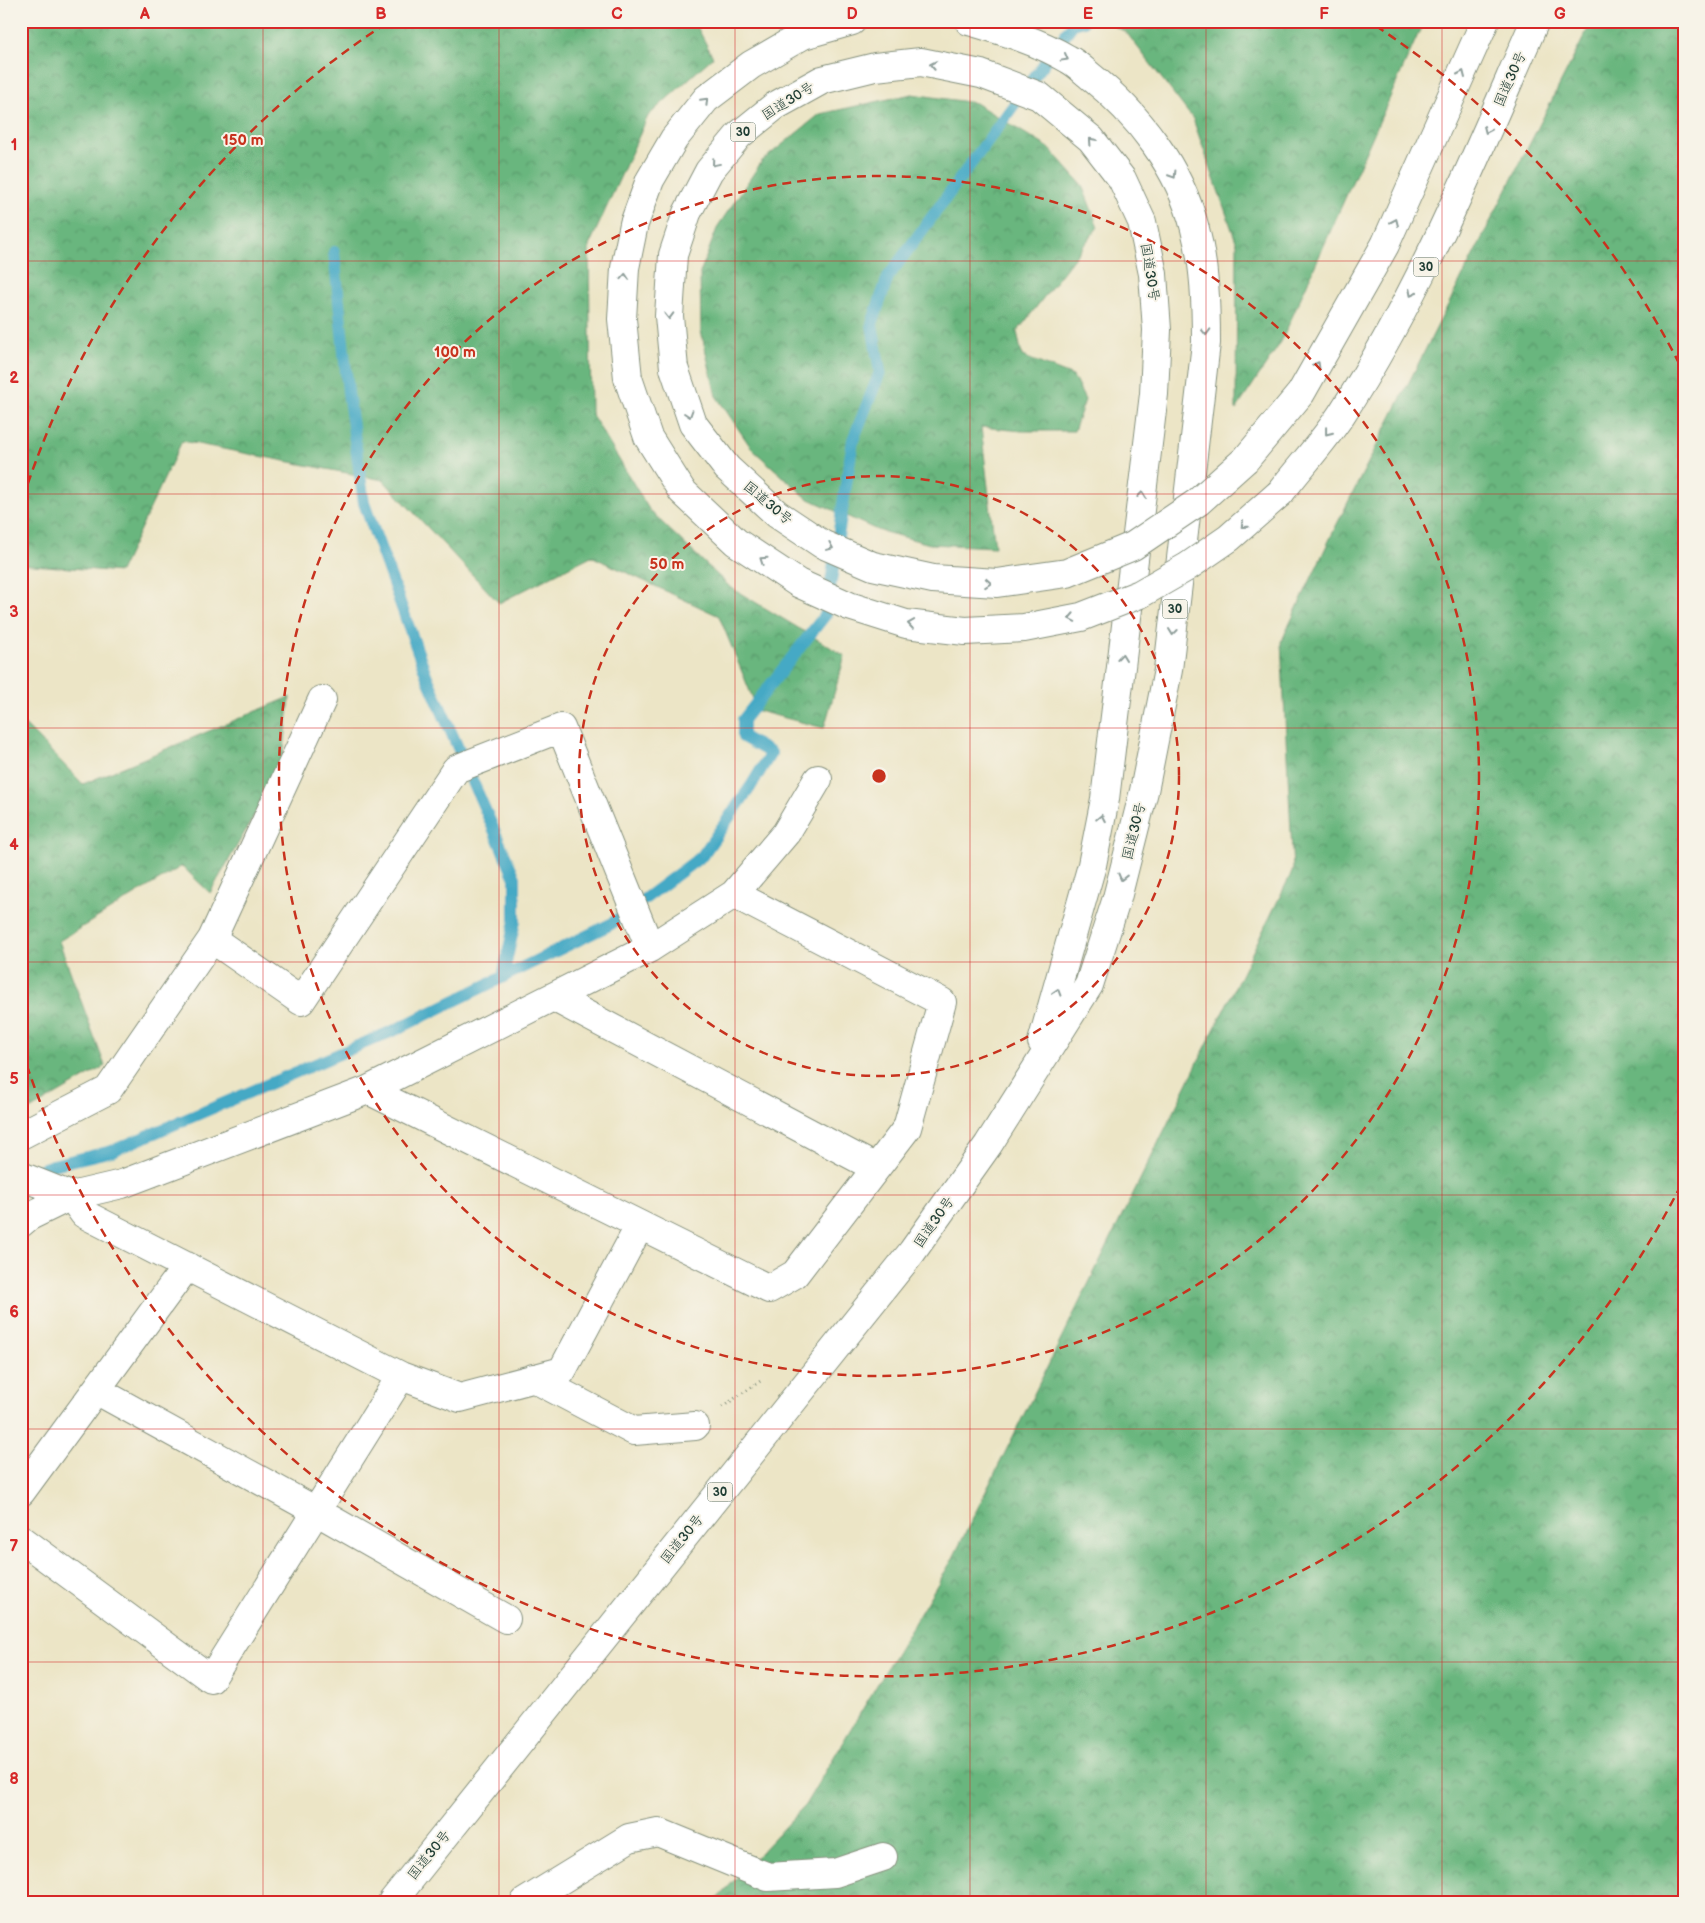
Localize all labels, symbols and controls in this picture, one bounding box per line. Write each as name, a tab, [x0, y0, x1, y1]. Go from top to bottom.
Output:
text: A	[139, 5, 150, 24]
text: B	[375, 5, 387, 24]
text: C	[611, 5, 623, 24]
text: D	[846, 5, 858, 24]
text: E	[1083, 5, 1093, 24]
text: F	[1319, 5, 1329, 24]
text: G	[1554, 5, 1566, 24]
street label: 国道30号	[1490, 49, 1530, 109]
one-way arrow	[1060, 52, 1069, 62]
one-way arrow	[929, 60, 937, 70]
one-way arrow	[1455, 70, 1466, 79]
street label: 国道30号	[759, 78, 817, 124]
one-way arrow	[699, 98, 708, 107]
road number: 30	[730, 122, 756, 142]
one-way arrow	[1483, 125, 1494, 134]
text: 150 m	[222, 131, 264, 150]
text: 1	[11, 136, 17, 155]
one-way arrow	[1088, 138, 1097, 147]
one-way arrow	[712, 158, 721, 167]
one-way arrow	[1167, 169, 1177, 178]
one-way arrow	[1388, 218, 1399, 227]
street label: 国道30号	[1137, 242, 1163, 302]
road number: 30	[1414, 258, 1438, 276]
one-way arrow	[619, 273, 630, 281]
one-way arrow	[1408, 288, 1418, 297]
one-way arrow	[664, 312, 674, 320]
one-way arrow	[1201, 328, 1211, 336]
text: 100 m	[434, 343, 476, 362]
one-way arrow	[1310, 361, 1320, 370]
text: 2	[9, 369, 19, 388]
one-way arrow	[684, 409, 694, 418]
one-way arrow	[1325, 426, 1334, 436]
street label: 国道30号	[740, 478, 796, 528]
one-way arrow	[1136, 491, 1147, 499]
one-way arrow	[1240, 519, 1249, 528]
one-way arrow	[825, 541, 834, 552]
text: 50 m	[650, 555, 685, 574]
one-way arrow	[759, 557, 769, 566]
one-way arrow	[984, 577, 992, 588]
road number: 30	[1162, 600, 1188, 618]
text: 3	[9, 603, 19, 622]
one-way arrow	[1067, 613, 1076, 623]
one-way arrow	[906, 619, 915, 629]
one-way arrow	[1168, 629, 1179, 637]
one-way arrow	[1116, 652, 1127, 660]
centre of rings	[870, 767, 888, 785]
street label: 国道30号	[1119, 800, 1149, 862]
one-way arrow	[1096, 813, 1106, 822]
text: 4	[9, 836, 19, 855]
one-way arrow	[1117, 873, 1128, 882]
one-way arrow	[1051, 988, 1061, 997]
text: 5	[9, 1070, 19, 1089]
street label: 国道30号	[910, 1193, 958, 1251]
text: 6	[9, 1303, 19, 1322]
road number: 30	[708, 1482, 732, 1501]
street label: 国道30号	[657, 1511, 707, 1567]
text: 7	[10, 1537, 19, 1556]
text: 8	[9, 1770, 19, 1789]
street label: 国道30号	[404, 1827, 454, 1883]

